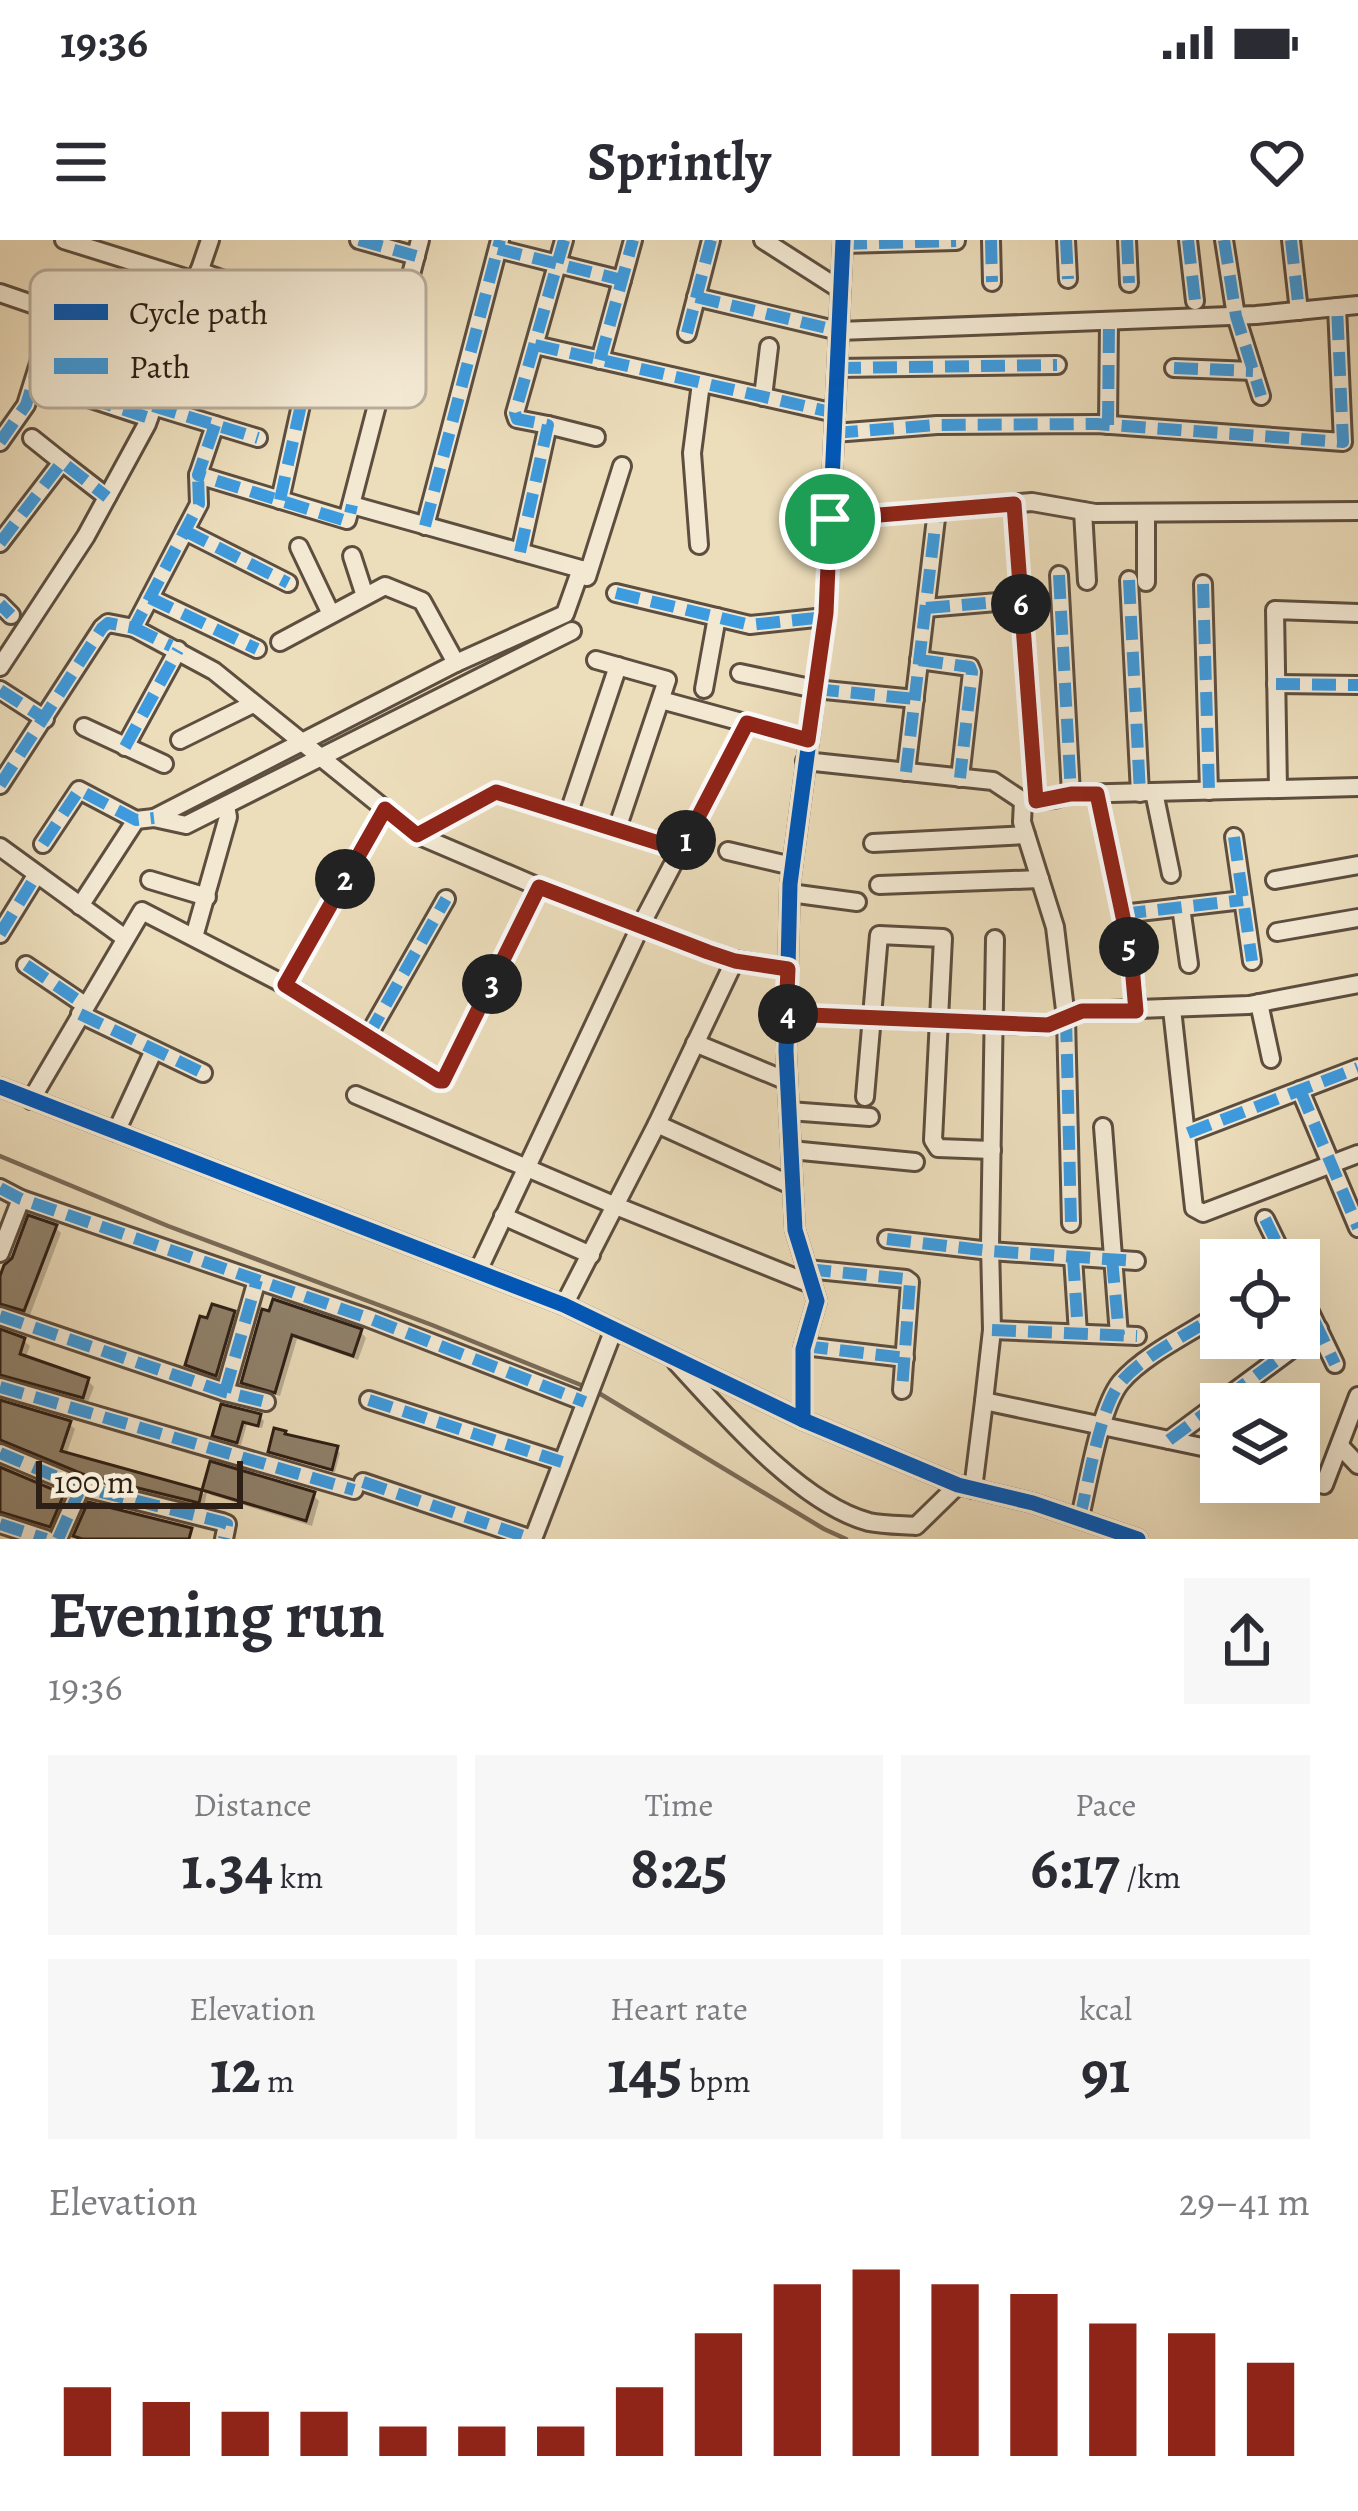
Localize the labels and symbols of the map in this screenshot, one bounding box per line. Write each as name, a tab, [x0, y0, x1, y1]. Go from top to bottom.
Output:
legend	[30, 270, 426, 408]
text: Cycle path	[129, 290, 268, 335]
text: Path	[129, 344, 190, 389]
pin	[779, 468, 881, 570]
pin: 6	[991, 574, 1051, 634]
pin: 1	[656, 810, 716, 870]
pin: 2	[315, 849, 375, 909]
pin: 5	[1099, 917, 1159, 977]
pin: 3	[462, 954, 522, 1014]
pin: 4	[758, 984, 818, 1044]
scale bar	[36, 1455, 243, 1508]

